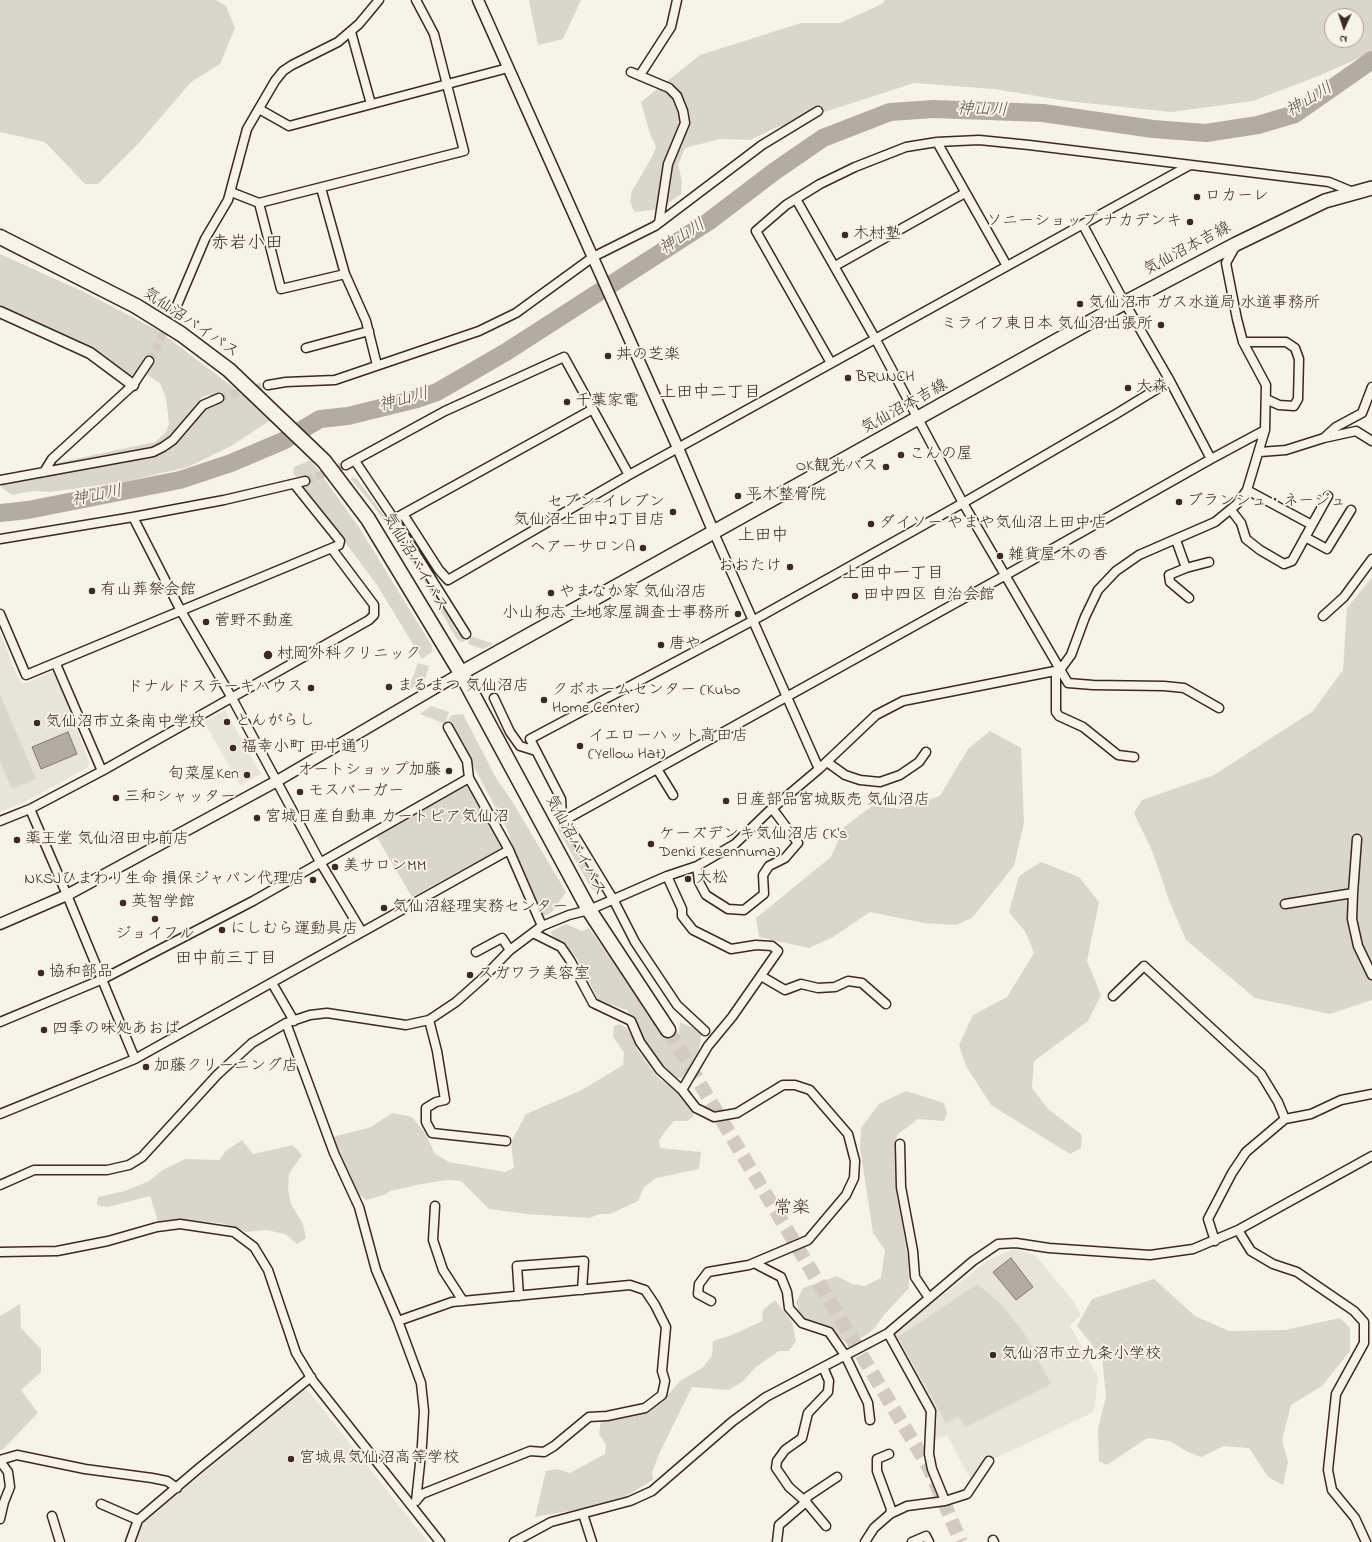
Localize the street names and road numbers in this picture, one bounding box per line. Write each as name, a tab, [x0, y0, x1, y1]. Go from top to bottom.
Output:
street label: 気仙沼本吉線	[1141, 219, 1235, 281]
street label: 気仙沼バイパス	[138, 285, 242, 363]
street label: 気仙沼本吉線	[858, 376, 952, 440]
street label: 気仙沼バイパス	[377, 510, 451, 616]
street label: 気仙沼バイパス	[539, 792, 609, 900]

